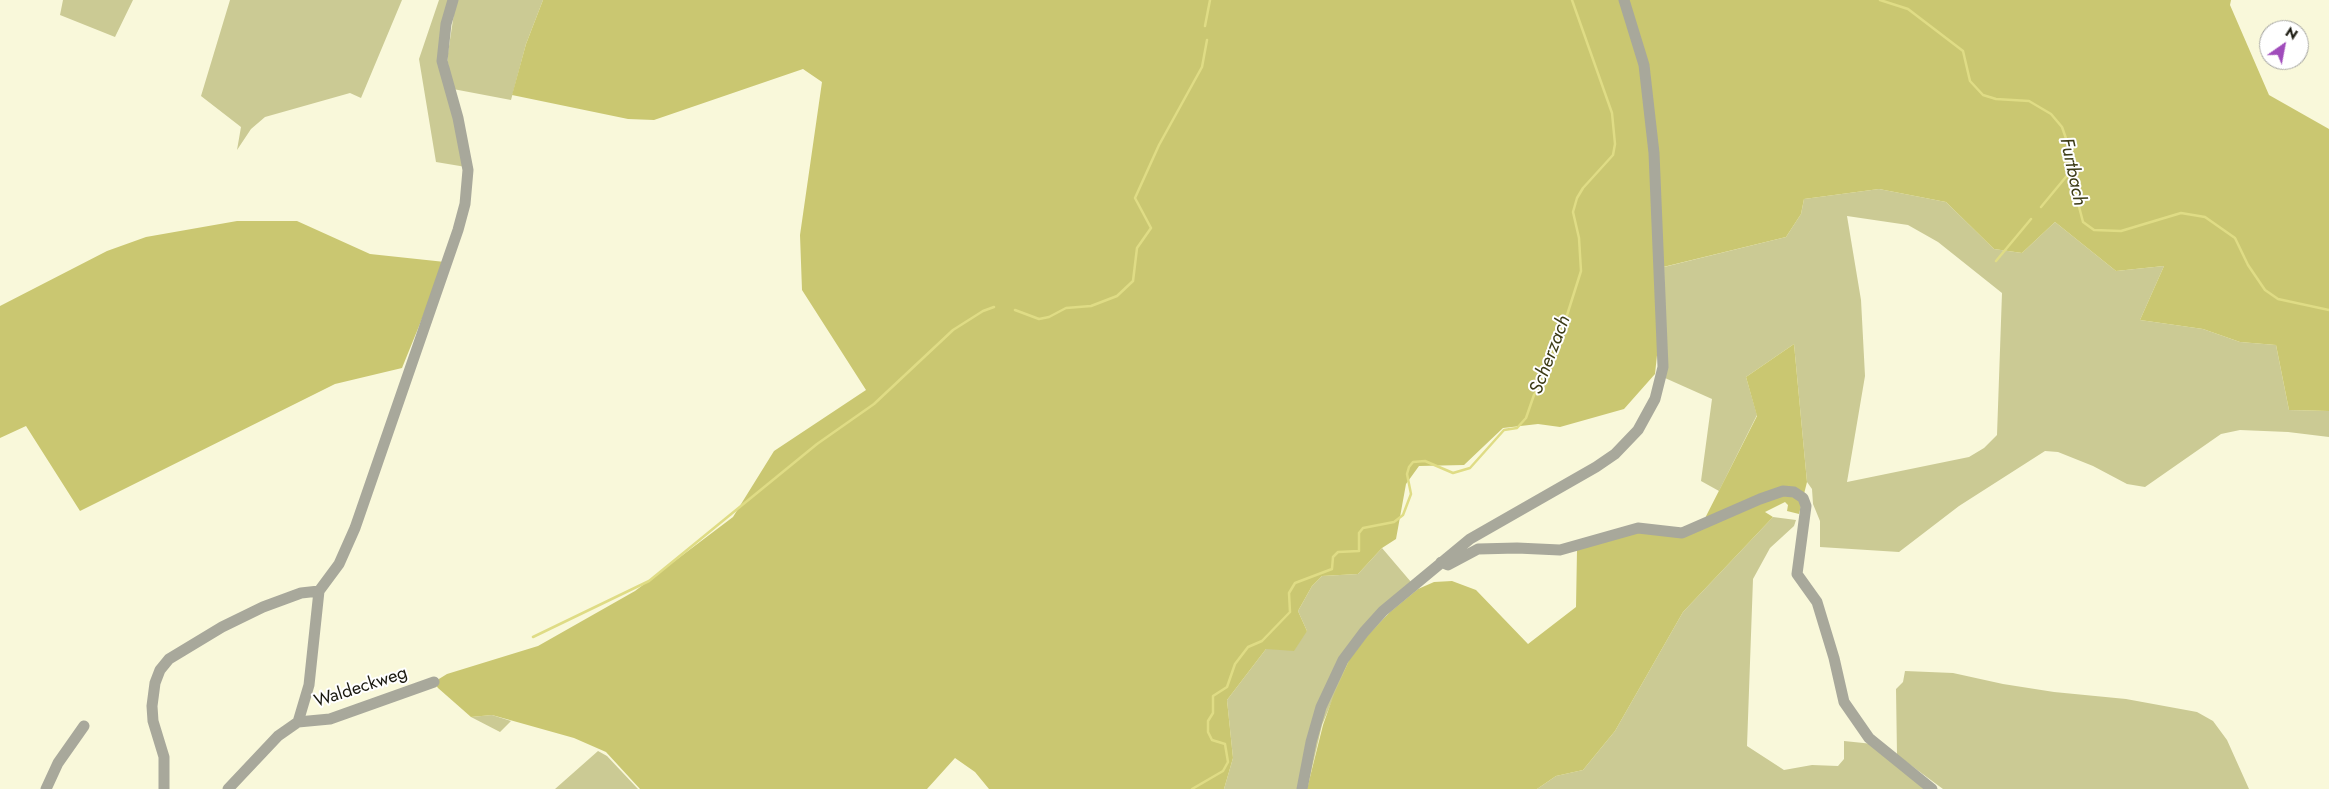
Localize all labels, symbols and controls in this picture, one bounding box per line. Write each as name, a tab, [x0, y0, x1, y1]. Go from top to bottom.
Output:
north arrow	[2259, 20, 2309, 70]
text: N	[2282, 22, 2302, 45]
water label: Furtbach	[2054, 136, 2090, 208]
water label: Scherzach	[1526, 312, 1576, 398]
street label: Waldeckweg	[312, 663, 410, 713]

